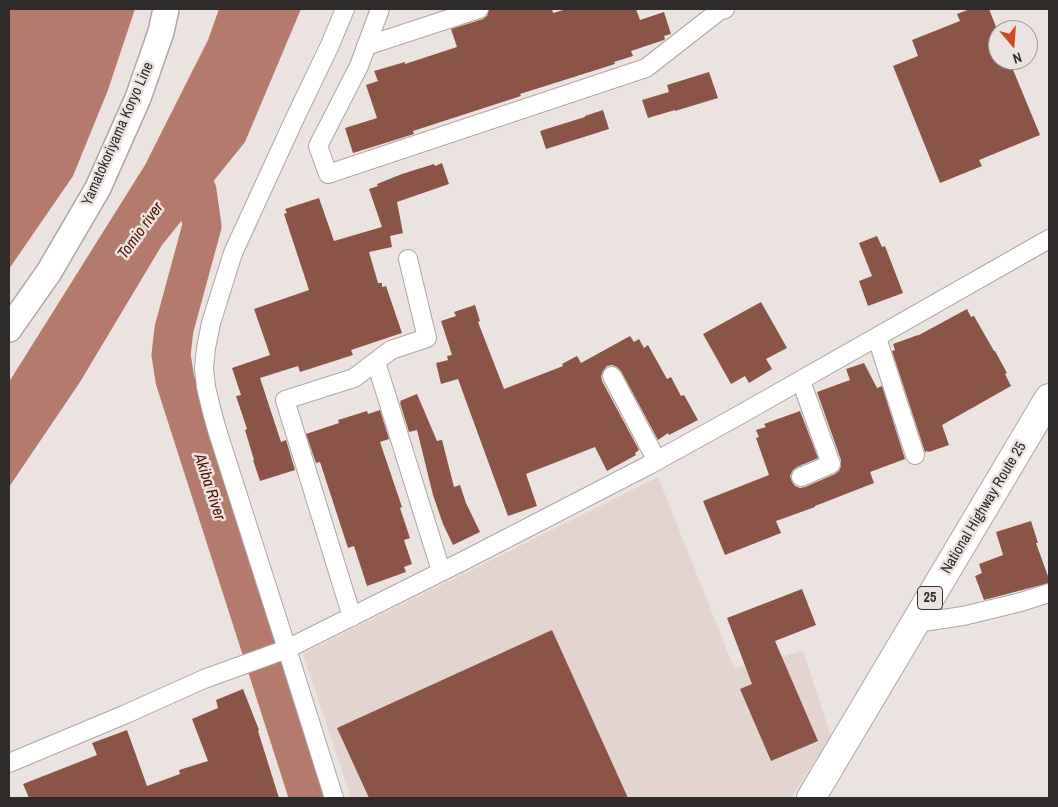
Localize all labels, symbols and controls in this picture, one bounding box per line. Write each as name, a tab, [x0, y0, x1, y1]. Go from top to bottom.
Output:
north arrow	[988, 20, 1038, 70]
text: N	[1011, 48, 1024, 68]
street label: Yamatokoriyama Koryo Line	[78, 60, 158, 208]
water label: Tomio river	[114, 199, 168, 263]
street label: National Highway Route 25	[938, 439, 1030, 577]
water label: Akiba River	[189, 451, 229, 523]
road number: 25	[918, 586, 942, 610]

